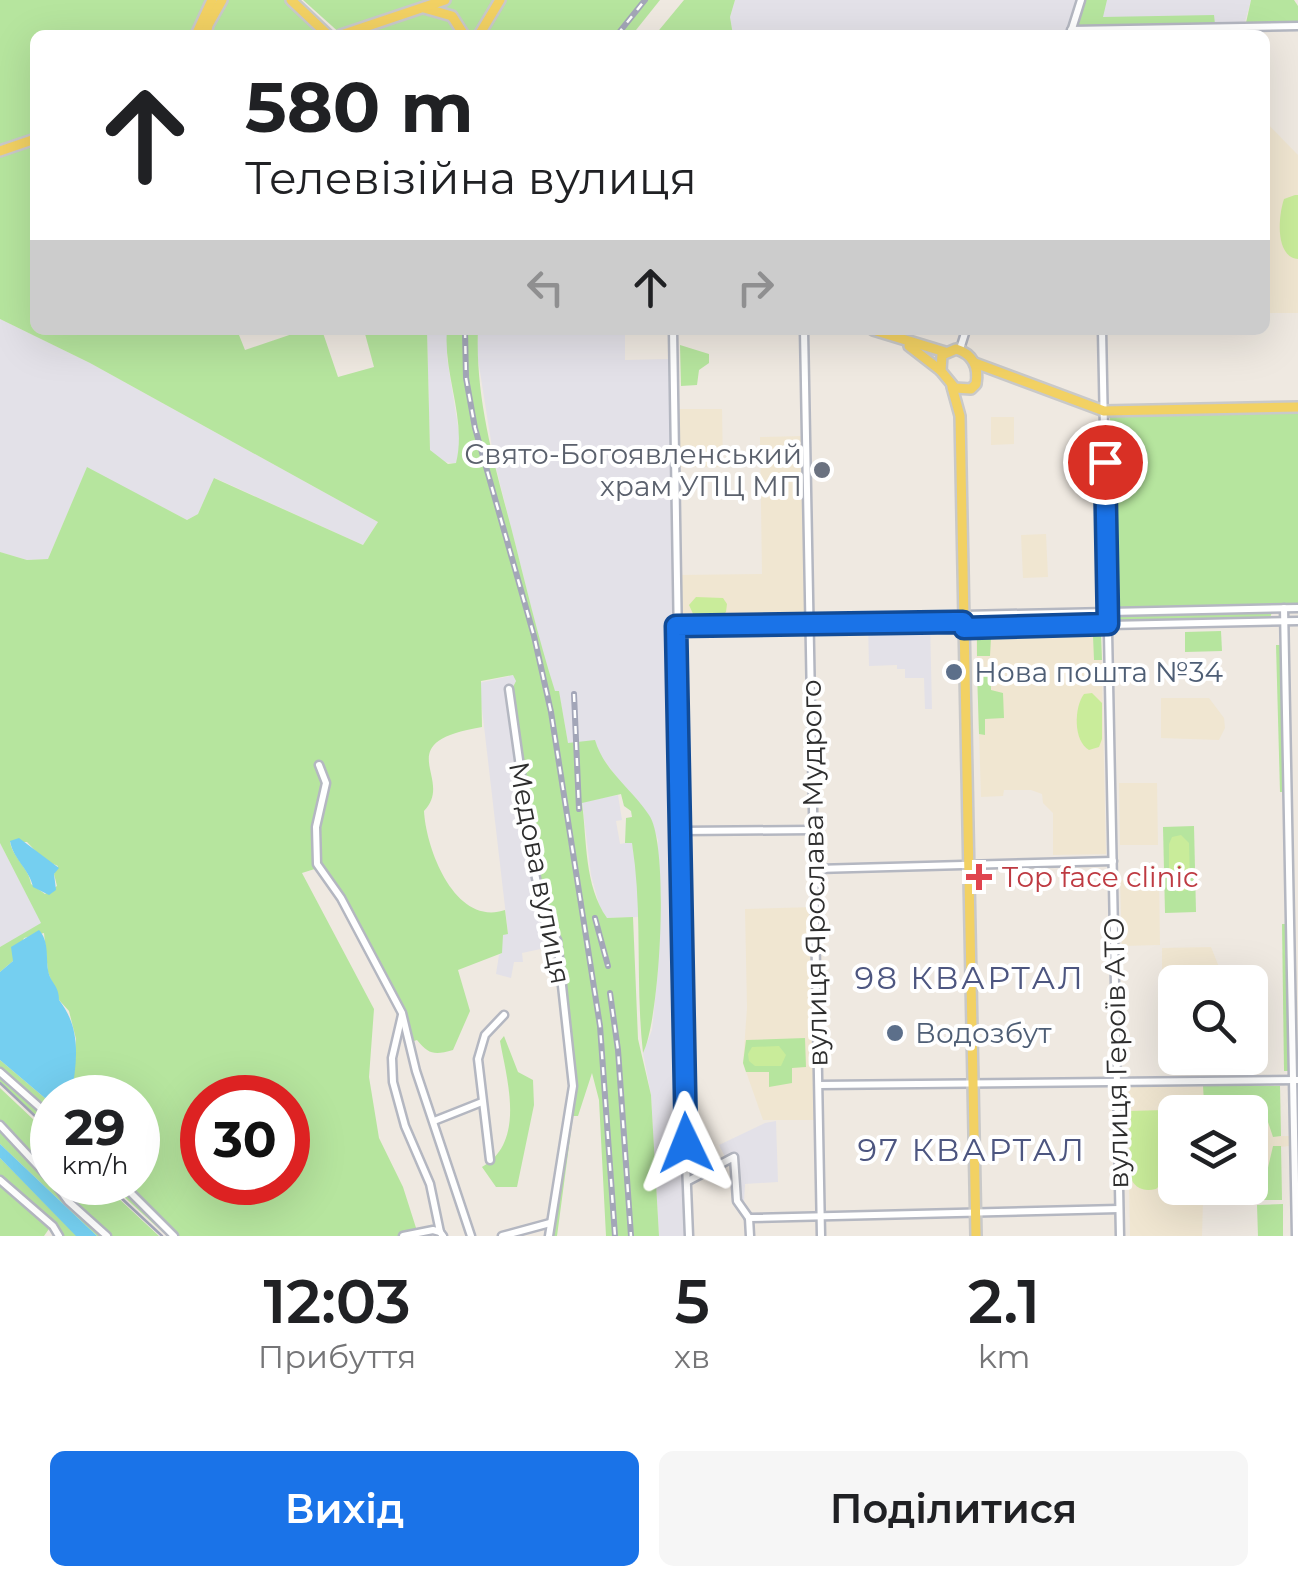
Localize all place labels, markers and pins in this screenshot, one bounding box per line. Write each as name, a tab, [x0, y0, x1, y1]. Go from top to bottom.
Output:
pin	[1063, 420, 1148, 505]
place label: Свято-Богоявленський храм УПЦ МП	[464, 437, 802, 503]
marker: Свято-Богоявленський храм УПЦ МП	[811, 459, 833, 481]
place label: Нова пошта №34	[974, 655, 1224, 689]
marker: Нова пошта №34	[943, 661, 965, 683]
place label: Top face clinic	[1002, 860, 1199, 894]
marker: Top face clinic	[966, 864, 992, 890]
place label: Водозбут	[915, 1016, 1052, 1050]
marker: Водозбут	[884, 1022, 906, 1044]

